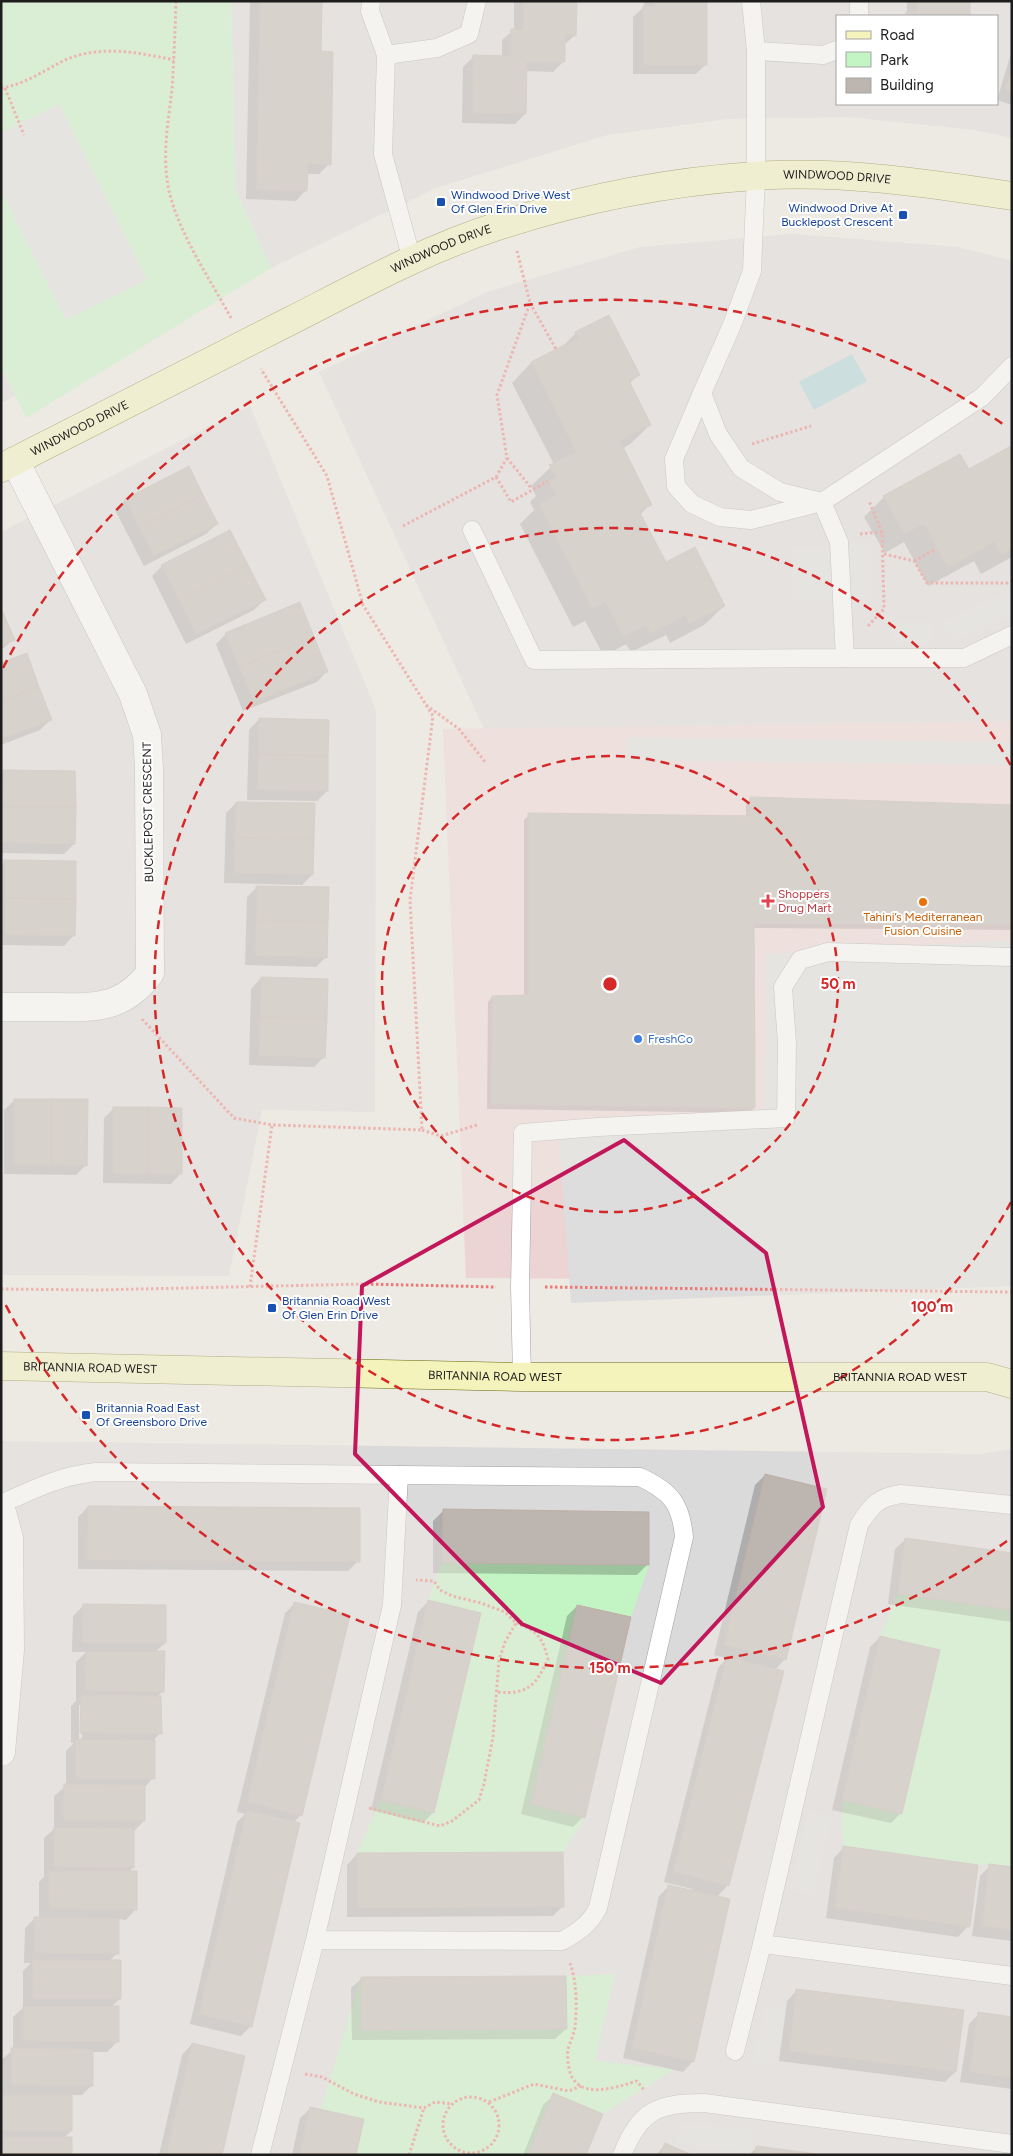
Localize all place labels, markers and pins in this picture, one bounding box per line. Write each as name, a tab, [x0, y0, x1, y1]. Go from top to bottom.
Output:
place label: Windwood Drive West Of Glen Erin Drive	[451, 188, 571, 216]
marker: Windwood Drive West Of Glen Erin Drive	[435, 196, 447, 208]
place label: Windwood Drive At Bucklepost Crescent	[781, 201, 893, 229]
marker: Windwood Drive At Bucklepost Crescent	[897, 209, 909, 221]
place label: Shoppers Drug Mart	[778, 887, 832, 915]
marker: Shoppers Drug Mart	[762, 895, 774, 907]
marker: Tahini’s Mediterranean Fusion Cuisine	[917, 896, 929, 908]
place label: Tahini’s Mediterranean Fusion Cuisine	[864, 910, 983, 938]
centre of rings	[601, 975, 619, 993]
place label: FreshCo	[648, 1032, 693, 1046]
marker: FreshCo	[632, 1033, 644, 1045]
place label: Britannia Road West Of Glen Erin Drive	[282, 1294, 391, 1322]
marker: Britannia Road West Of Glen Erin Drive	[266, 1302, 278, 1314]
place label: Britannia Road East Of Greensboro Drive	[96, 1401, 207, 1429]
marker: Britannia Road East Of Greensboro Drive	[80, 1409, 92, 1421]

